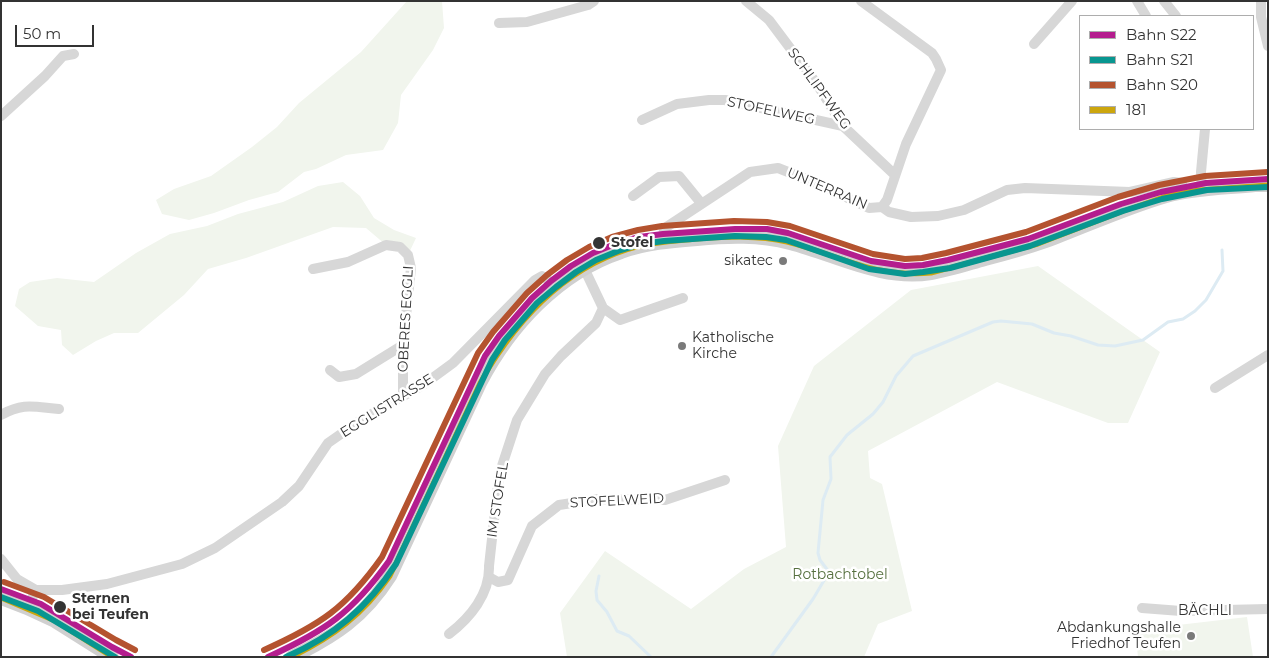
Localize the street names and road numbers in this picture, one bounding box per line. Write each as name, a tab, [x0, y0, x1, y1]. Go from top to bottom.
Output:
street label: SCHLIPFWEG	[784, 45, 854, 133]
street label: STOFELWEG	[726, 93, 816, 129]
street label: UNTERRAIN	[784, 165, 870, 213]
street label: OBERES EGGLI	[395, 265, 417, 373]
street label: EGGLISTRASSE	[337, 371, 437, 441]
street label: IM STOFEL	[484, 461, 512, 539]
street label: STOFELWEID	[569, 490, 665, 512]
street label: BÄCHLI	[1178, 603, 1232, 619]

